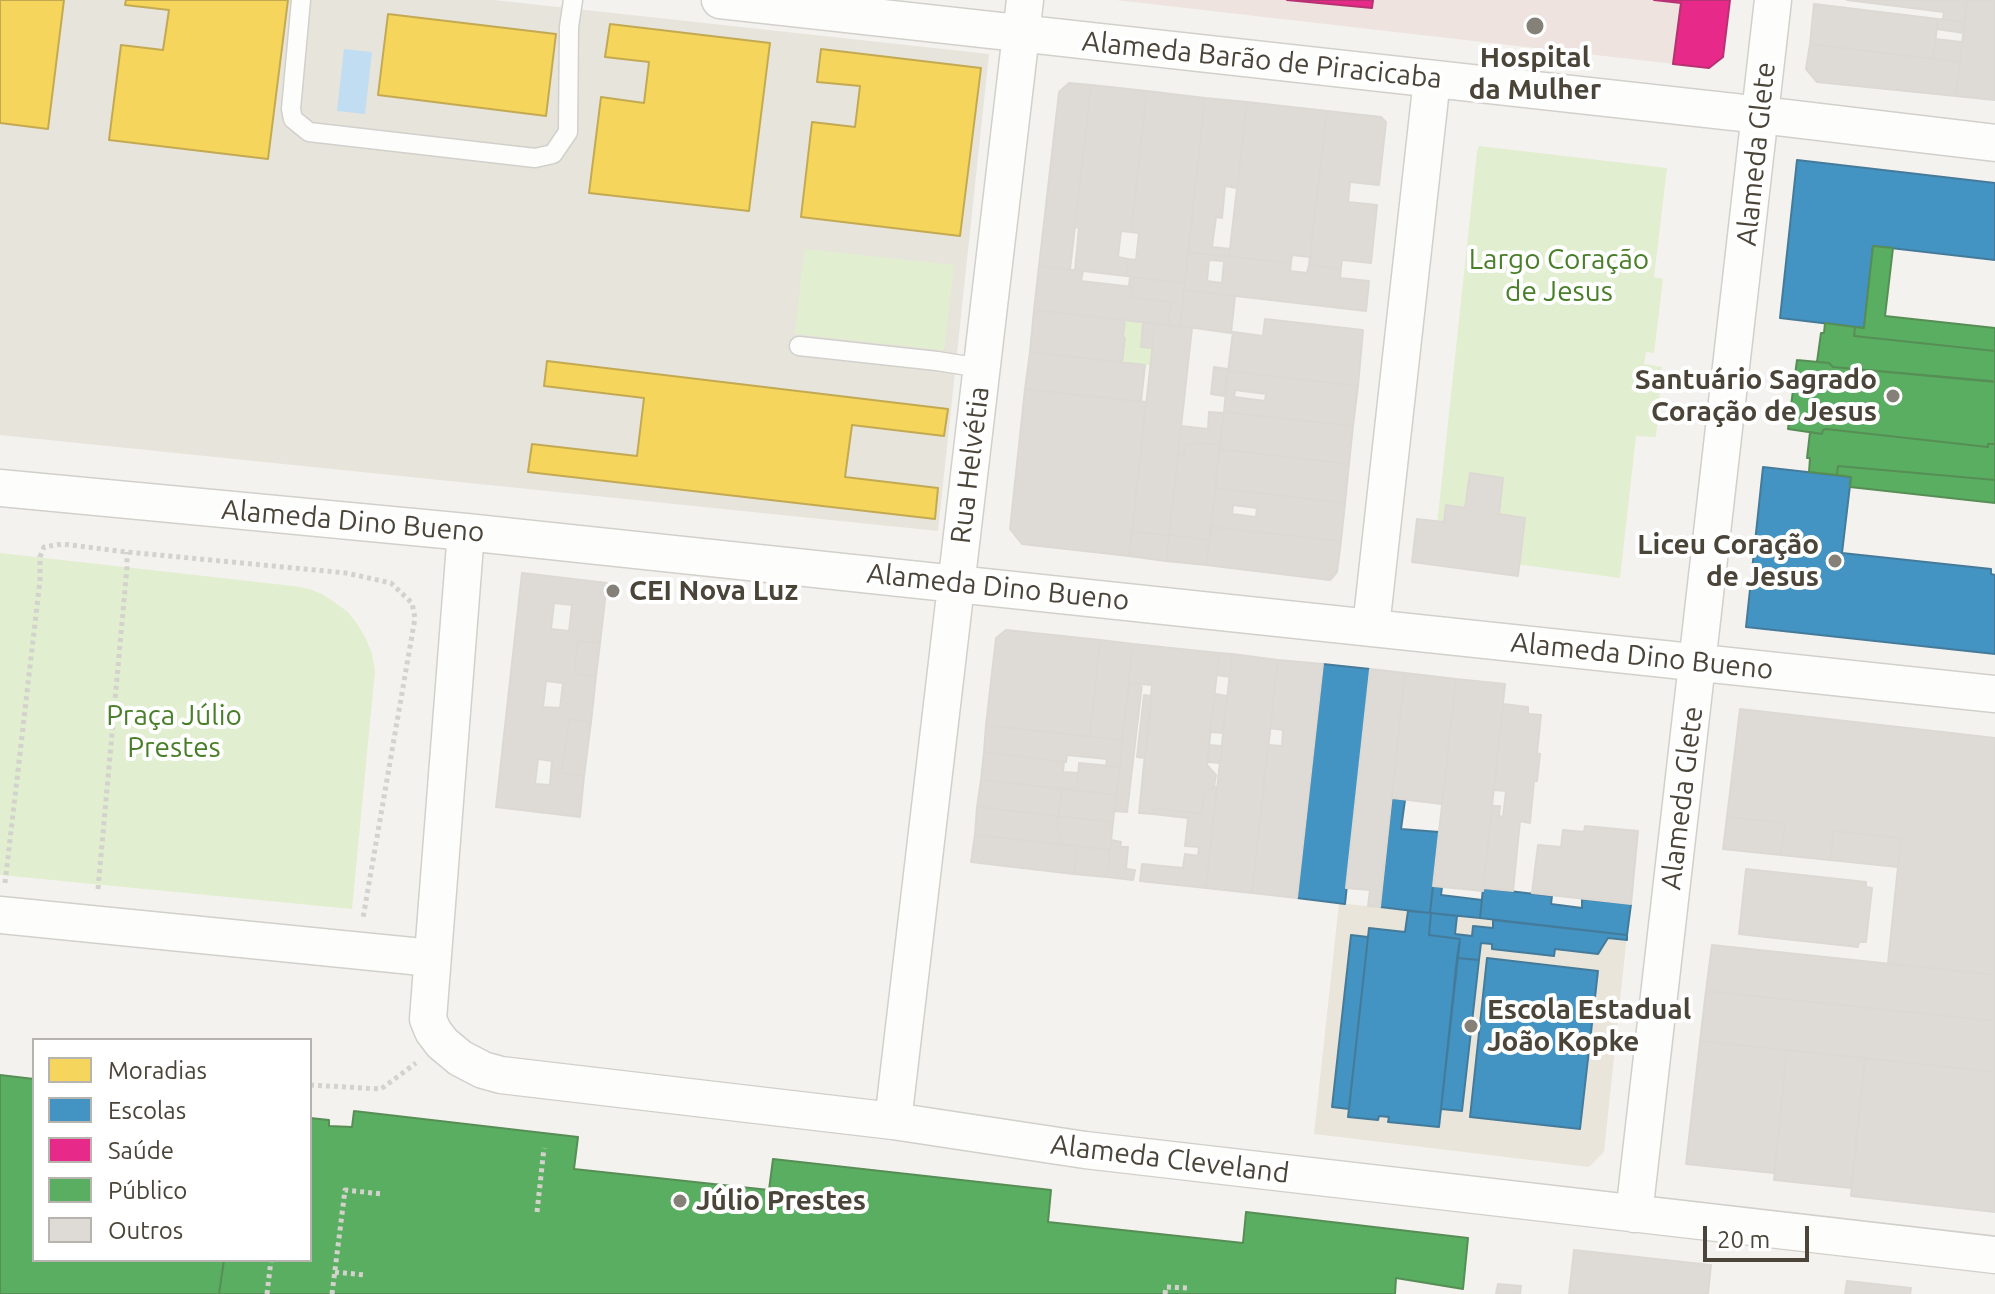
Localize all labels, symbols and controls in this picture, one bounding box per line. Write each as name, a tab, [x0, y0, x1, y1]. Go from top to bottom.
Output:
marker: Hospital da Mulher	[1524, 15, 1546, 37]
street label: Alameda Barão de Piracicaba	[1081, 24, 1443, 96]
place label: Hospital da Mulher	[1469, 41, 1601, 107]
street label: Alameda Glete	[1730, 60, 1782, 248]
park label: Largo Coração de Jesus	[1469, 243, 1649, 309]
place label: Santuário Sagrado Coração de Jesus	[1635, 363, 1877, 429]
street label: Rua Helvétia	[944, 385, 996, 545]
marker: Santuário Sagrado Coração de Jesus	[1884, 387, 1902, 405]
street label: Alameda Dino Bueno	[220, 493, 486, 549]
place label: Liceu Coração de Jesus	[1637, 528, 1819, 594]
marker: Liceu Coração de Jesus	[1826, 552, 1844, 570]
street label: Alameda Dino Bueno	[865, 557, 1131, 617]
place label: CEI Nova Luz	[629, 574, 798, 608]
marker: CEI Nova Luz	[604, 582, 622, 600]
street label: Alameda Dino Bueno	[1509, 626, 1775, 686]
park label: Praça Júlio Prestes	[106, 699, 242, 765]
street label: Alameda Glete	[1654, 704, 1710, 892]
place label: Escola Estadual João Kopke	[1487, 993, 1691, 1059]
marker: Escola Estadual João Kopke	[1462, 1017, 1480, 1035]
legend	[32, 1038, 312, 1262]
text: Moradias	[108, 1057, 207, 1084]
text: Escolas	[108, 1097, 186, 1124]
street label: Alameda Cleveland	[1049, 1128, 1291, 1190]
text: Saúde	[108, 1137, 174, 1164]
text: Público	[108, 1177, 187, 1204]
place label: Júlio Prestes	[696, 1184, 866, 1218]
marker: Júlio Prestes	[671, 1192, 689, 1210]
scale bar	[1707, 1210, 1813, 1260]
text: Outros	[108, 1217, 183, 1244]
text: 20 m	[1717, 1226, 1770, 1253]

